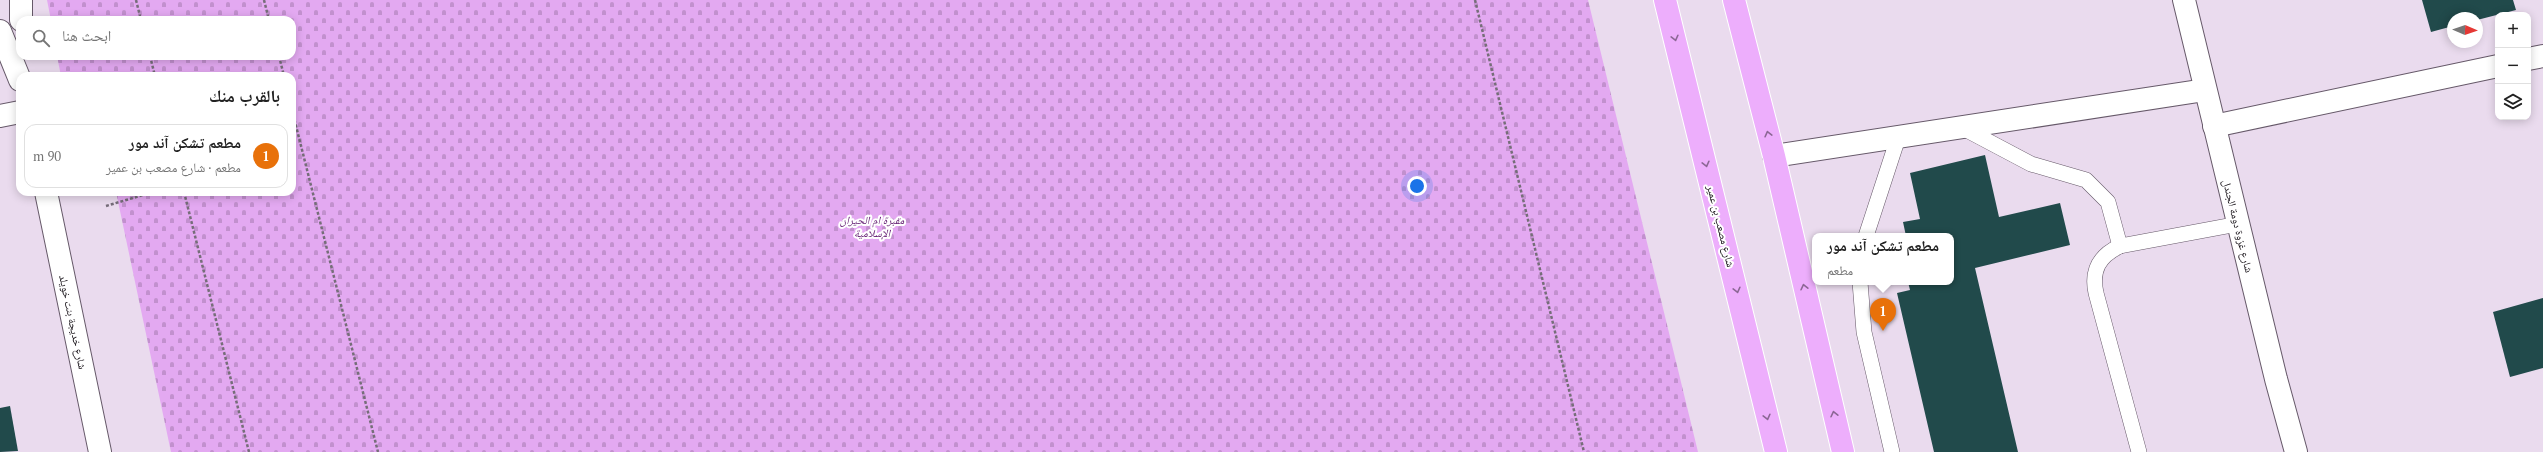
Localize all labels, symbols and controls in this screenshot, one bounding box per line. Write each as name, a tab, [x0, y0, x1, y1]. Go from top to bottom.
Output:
north arrow	[2447, 12, 2483, 48]
map controls	[2495, 12, 2531, 120]
button: +	[2495, 12, 2531, 48]
search box	[16, 16, 296, 60]
text: ابحث هنا	[62, 25, 111, 45]
icon: search	[30, 27, 52, 49]
one-way arrow	[1670, 35, 1678, 41]
button: −	[2495, 48, 2531, 84]
text: بالقرب منك	[209, 84, 280, 107]
button: layers	[2495, 84, 2531, 120]
one-way arrow	[1764, 130, 1773, 137]
text: مطعم تشكن آند مور	[129, 132, 241, 152]
text: 90 m	[33, 147, 61, 165]
text: 1	[262, 147, 270, 165]
text: مطعم · شارع مصعب بن عمير	[106, 158, 241, 176]
one-way arrow	[1701, 161, 1709, 167]
your location	[1407, 176, 1427, 196]
street label: شارع غزوة دومة الجندل	[2220, 178, 2256, 274]
street label: شارع مصعب بن عمير	[1704, 183, 1738, 268]
park label: مقبرة ام الحيران الإسلامية	[840, 213, 904, 240]
popup	[1812, 233, 1954, 285]
text: مطعم تشكن آند مور	[1827, 235, 1939, 255]
text: مطعم	[1827, 261, 1853, 279]
street label: شارع خديجة بنت خويلد	[56, 273, 90, 371]
one-way arrow	[1801, 284, 1809, 291]
one-way arrow	[1732, 287, 1740, 294]
pin: 1	[1870, 298, 1896, 331]
one-way arrow	[1830, 411, 1838, 417]
one-way arrow	[1763, 413, 1771, 420]

